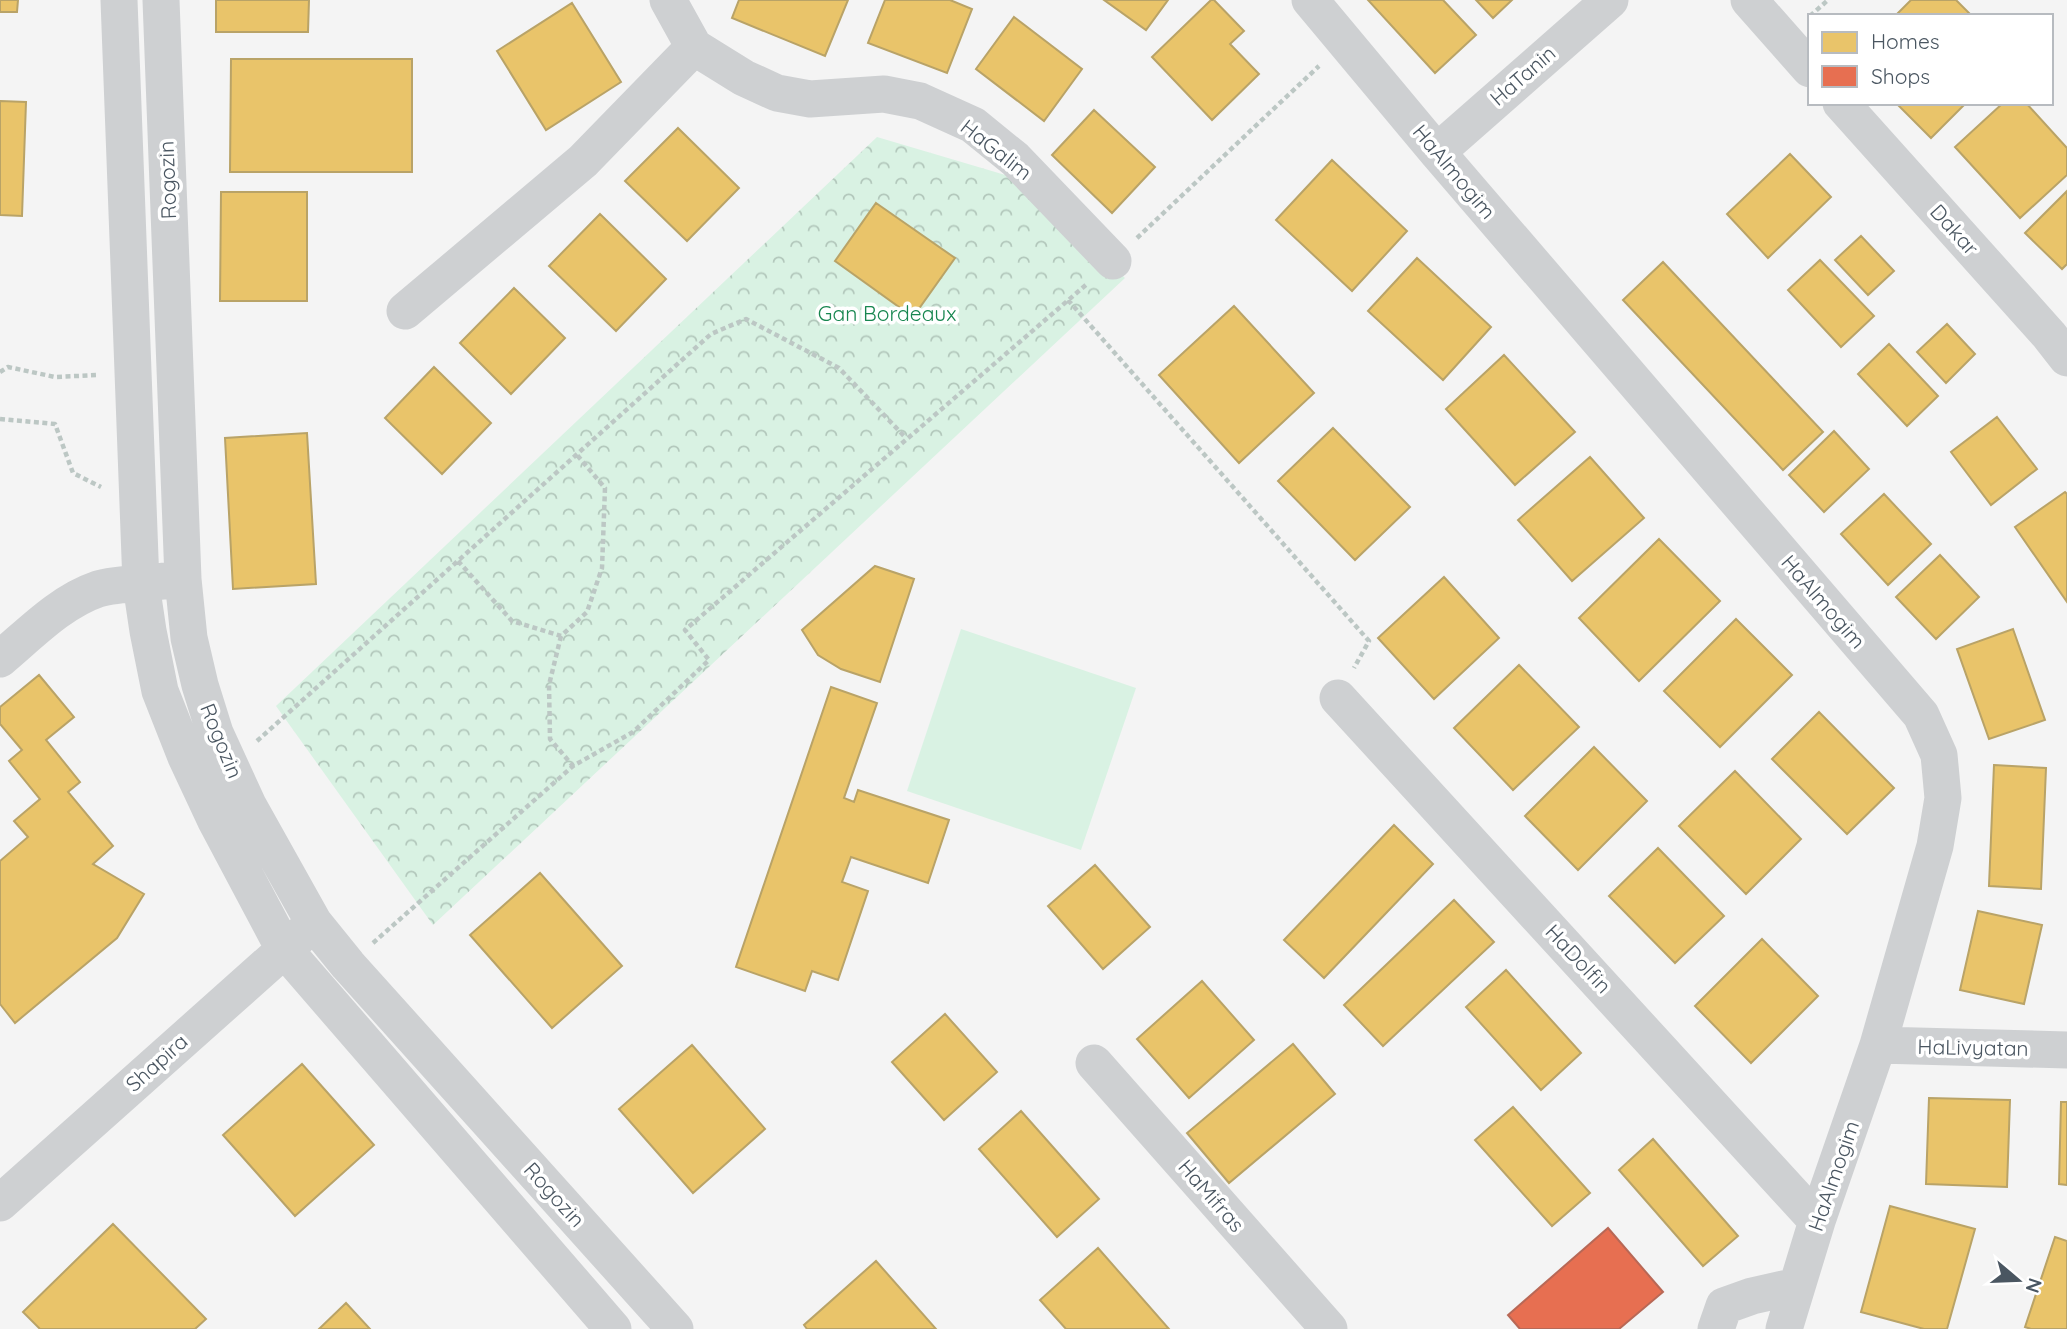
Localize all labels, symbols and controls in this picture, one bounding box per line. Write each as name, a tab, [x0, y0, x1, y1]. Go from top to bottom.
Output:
legend	[1808, 14, 2053, 105]
text: Homes	[1871, 28, 1940, 54]
street label: HaTanin	[1484, 40, 1561, 111]
text: Shops	[1871, 63, 1930, 89]
street label: HaGalim	[956, 113, 1038, 185]
street label: HaAlmogim	[1408, 119, 1502, 224]
street label: Rogozin	[153, 140, 181, 220]
street label: Dakar	[1925, 198, 1984, 260]
park label: Gan Bordeaux	[818, 300, 956, 326]
street label: HaAlmogim	[1776, 549, 1871, 653]
street label: Rogozin	[195, 699, 249, 782]
street label: HaDolfin	[1540, 918, 1617, 998]
street label: Shapira	[120, 1028, 193, 1097]
street label: HaLivyatan	[1917, 1033, 2029, 1061]
street label: HaAlmogim	[1802, 1117, 1864, 1234]
street label: HaMifras	[1173, 1154, 1250, 1237]
street label: Rogozin	[519, 1156, 591, 1232]
north arrow	[1983, 1245, 2053, 1315]
text: N	[2020, 1275, 2048, 1296]

